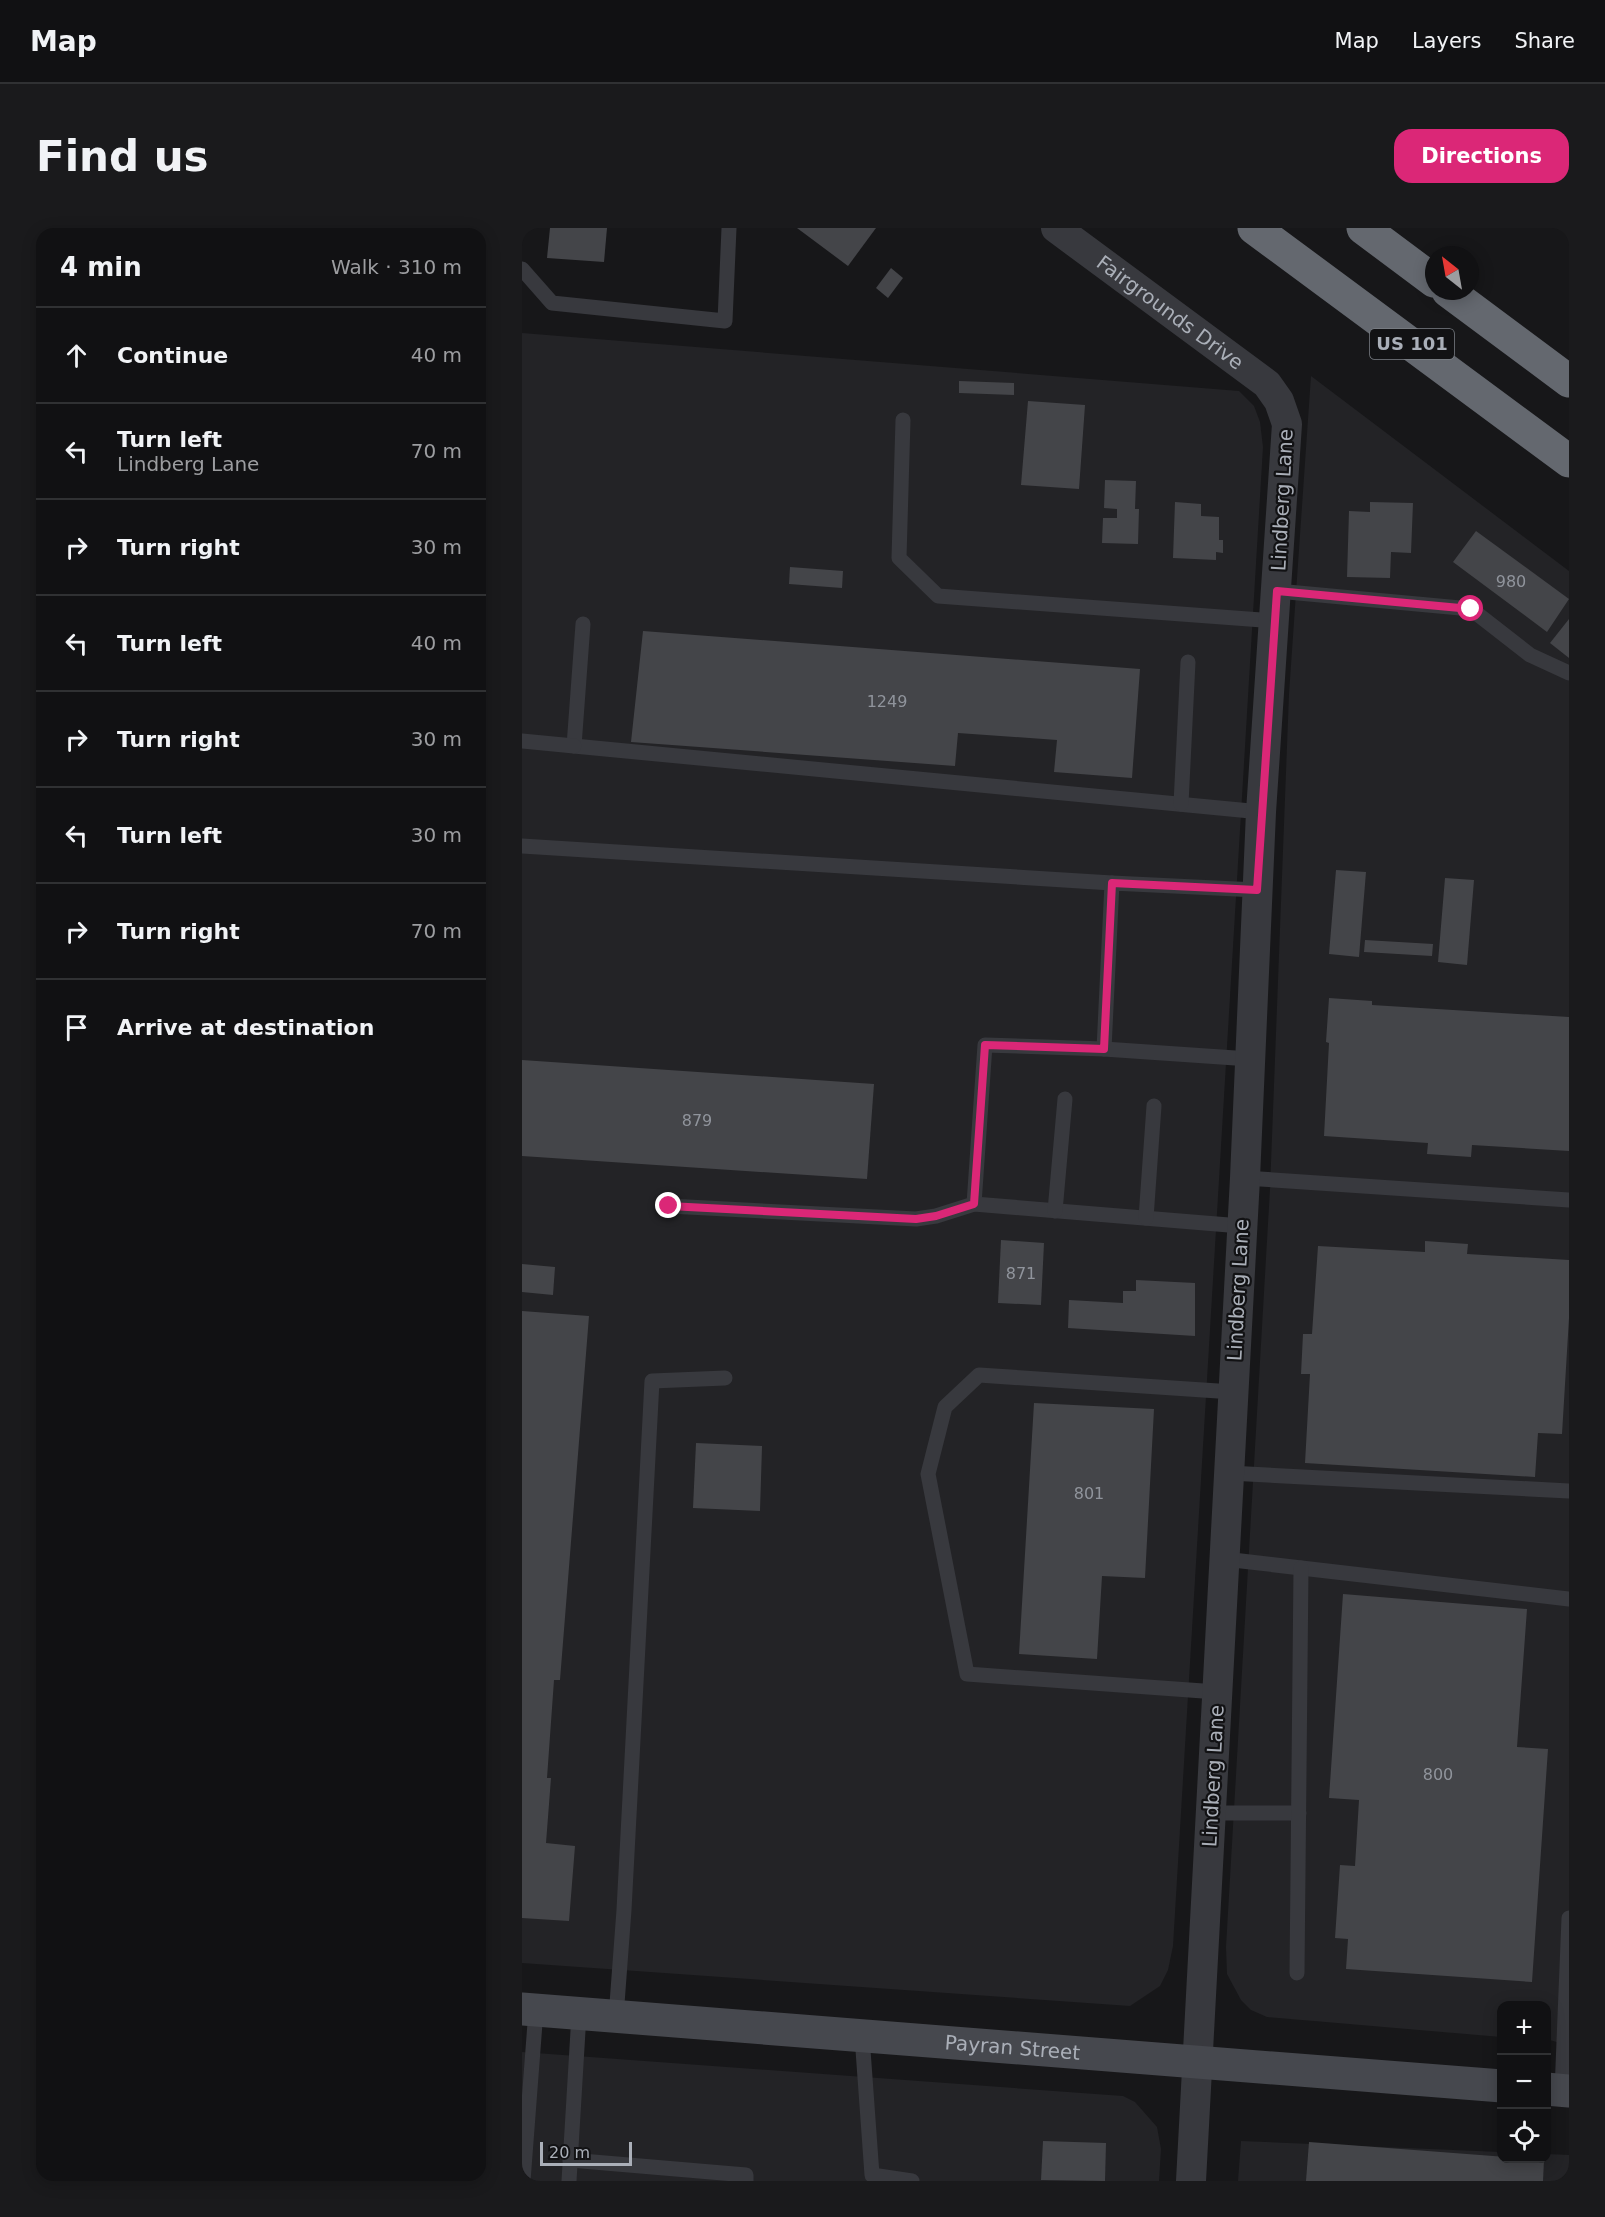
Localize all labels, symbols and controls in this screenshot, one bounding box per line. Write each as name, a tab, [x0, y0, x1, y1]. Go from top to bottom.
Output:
text: Map	[30, 25, 97, 58]
text: Map	[1335, 29, 1379, 53]
text: Layers	[1412, 29, 1481, 53]
text: Share	[1514, 29, 1575, 53]
button: Directions	[1394, 129, 1569, 183]
text: Find us	[36, 132, 209, 181]
north arrow	[1425, 246, 1479, 300]
street label: Fairgrounds Drive	[1092, 250, 1248, 374]
text: 4 min	[60, 252, 142, 282]
text: Walk · 310 m	[331, 255, 462, 279]
road number: US 101	[1370, 329, 1454, 359]
icon: ahead	[60, 339, 93, 372]
text: Continue	[117, 343, 228, 368]
text: 40 m	[411, 343, 462, 367]
text: Turn left	[117, 427, 222, 452]
street label: Lindberg Lane	[1266, 428, 1298, 572]
icon: left	[60, 435, 93, 468]
text: 70 m	[411, 439, 462, 463]
text: Lindberg Lane	[117, 452, 259, 476]
icon: right	[60, 531, 93, 564]
text: Turn right	[117, 535, 240, 560]
text: 30 m	[411, 535, 462, 559]
house number: 980	[1496, 572, 1526, 591]
route start	[1457, 595, 1483, 621]
icon: left	[60, 627, 93, 660]
text: Turn left	[117, 631, 222, 656]
text: 40 m	[411, 631, 462, 655]
house number: 1249	[867, 692, 907, 711]
icon: right	[60, 723, 93, 756]
text: Turn right	[117, 727, 240, 752]
text: 30 m	[411, 727, 462, 751]
icon: left	[60, 819, 93, 852]
text: Turn left	[117, 823, 222, 848]
text: 30 m	[411, 823, 462, 847]
icon: right	[60, 915, 93, 948]
text: Turn right	[117, 919, 240, 944]
text: 70 m	[411, 919, 462, 943]
icon: arrive	[60, 1011, 93, 1044]
text: Arrive at destination	[117, 1015, 374, 1040]
house number: 879	[682, 1111, 712, 1130]
route end	[655, 1192, 681, 1218]
street label: Lindberg Lane	[1222, 1218, 1254, 1362]
house number: 871	[1006, 1264, 1036, 1283]
house number: 801	[1074, 1484, 1104, 1503]
street label: Lindberg Lane	[1197, 1704, 1229, 1848]
house number: 800	[1423, 1765, 1453, 1784]
map controls	[1497, 2001, 1551, 2163]
button: +	[1497, 2001, 1551, 2055]
street label: Payran Street	[944, 2030, 1081, 2065]
button: −	[1497, 2055, 1551, 2109]
button: locate	[1497, 2109, 1551, 2163]
scale bar	[540, 2139, 632, 2166]
text: 20 m	[549, 2143, 590, 2162]

